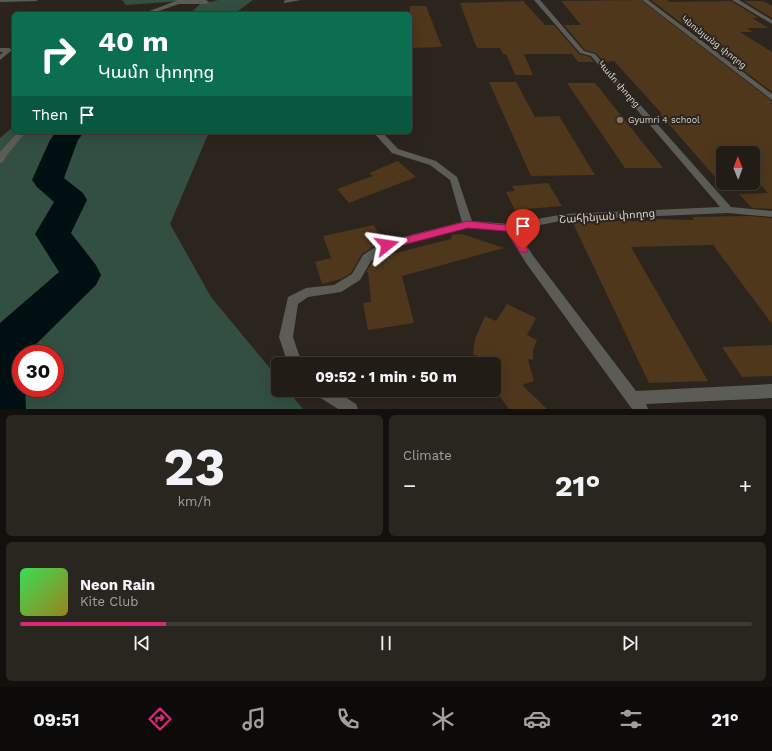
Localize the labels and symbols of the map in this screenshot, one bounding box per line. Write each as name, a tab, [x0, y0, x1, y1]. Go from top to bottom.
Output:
street label: Կնունյանց փողոց	[680, 14, 748, 70]
street label: Կամո փողոց	[596, 59, 642, 109]
marker: Gyumri 4 school	[615, 115, 625, 125]
place label: Gyumri 4 school	[628, 115, 700, 125]
north arrow	[716, 146, 760, 190]
street label: Շահինյան փողոց	[559, 207, 656, 226]
pin	[506, 209, 540, 250]
position arrow	[366, 224, 408, 266]
speed limit sign: 30	[12, 345, 64, 397]

